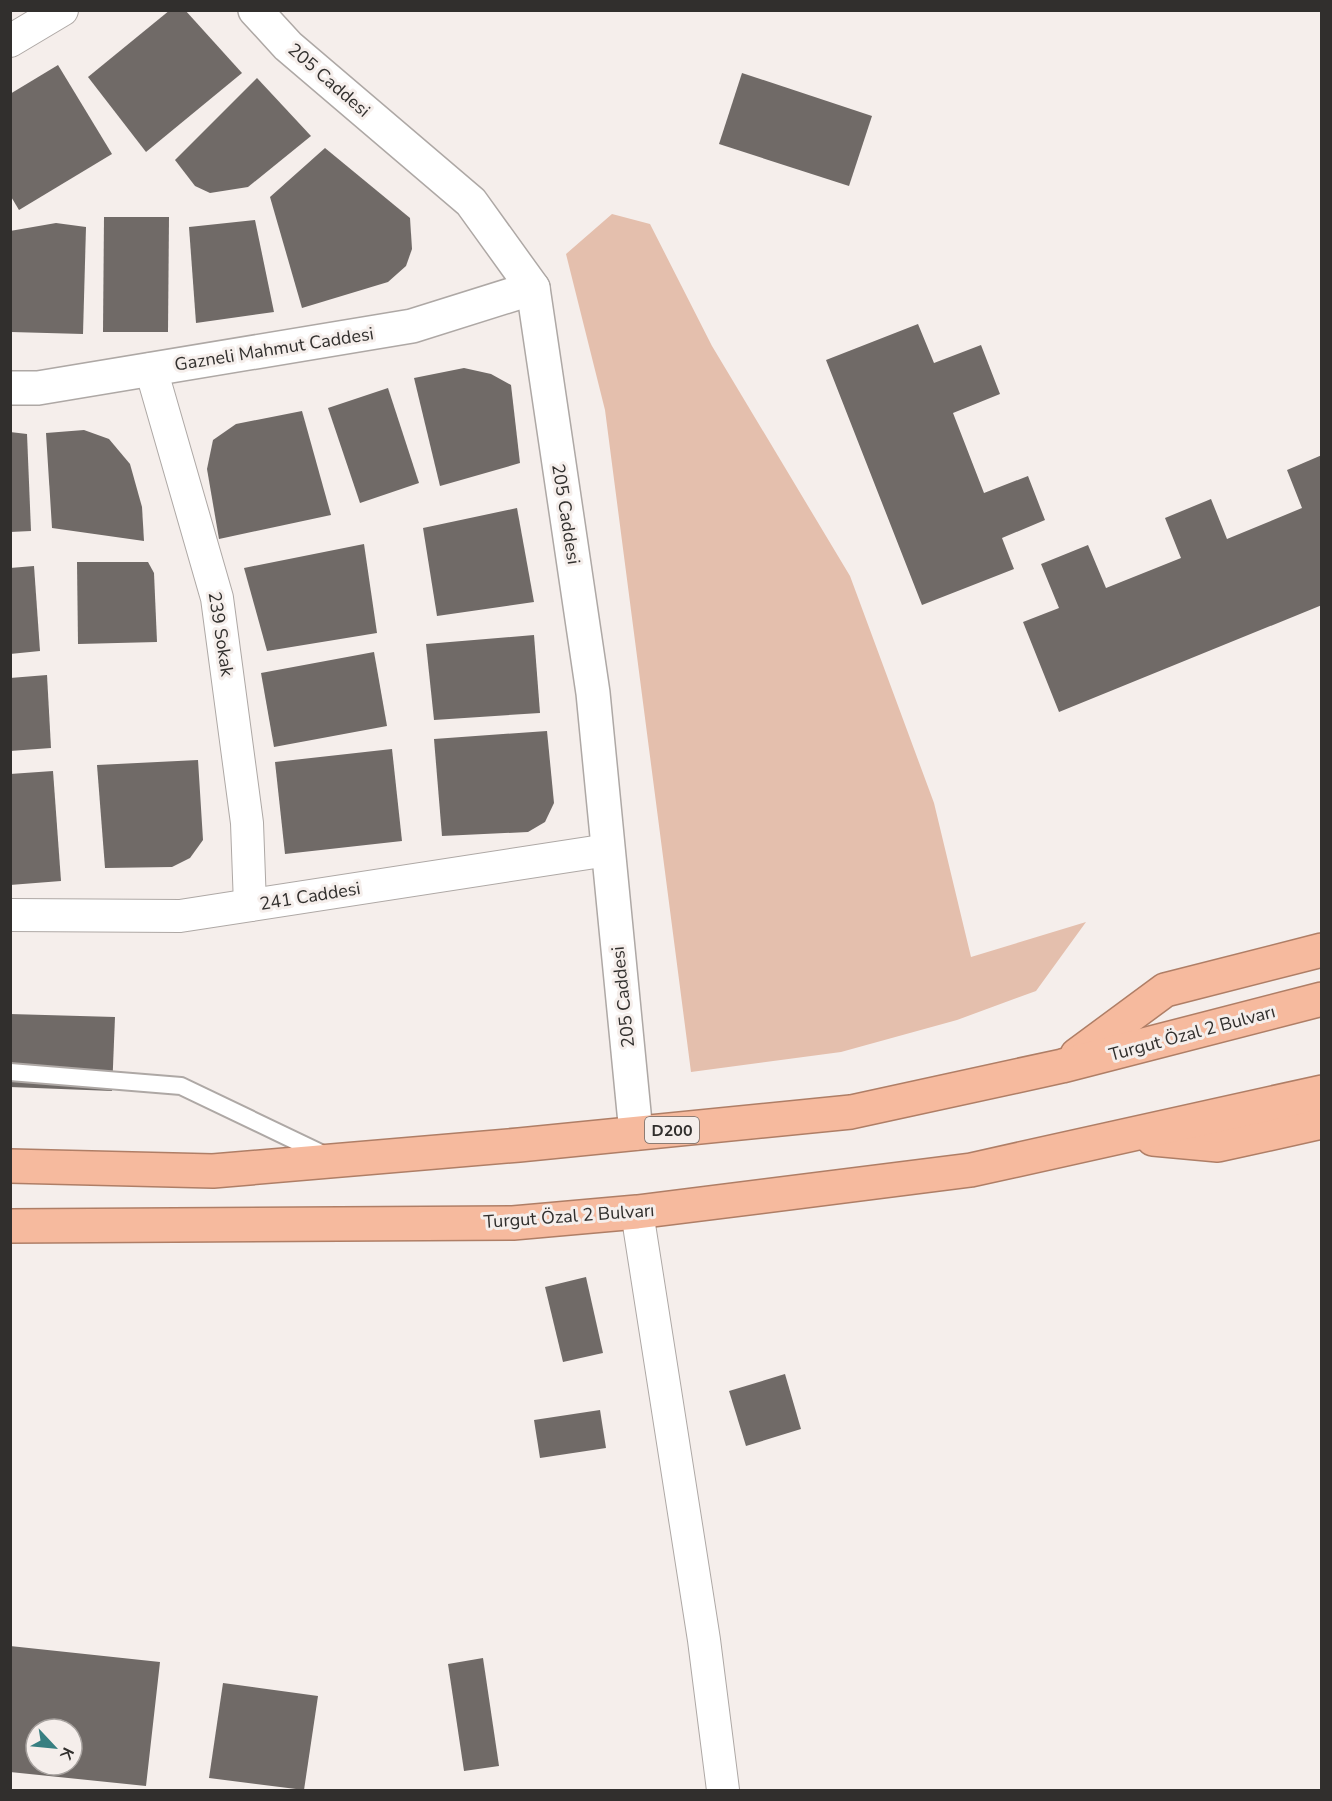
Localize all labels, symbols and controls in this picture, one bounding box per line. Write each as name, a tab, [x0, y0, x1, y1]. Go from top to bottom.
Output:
street label: 205 Caddesi	[283, 38, 375, 122]
street label: Gazneli Mahmut Caddesi	[173, 321, 375, 377]
street label: 205 Caddesi	[546, 462, 586, 566]
street label: 239 Sokak	[202, 590, 240, 679]
street label: 241 Caddesi	[258, 876, 362, 916]
street label: 205 Caddesi	[606, 945, 640, 1049]
street label: Turgut Özal 2 Bulvarı	[1106, 999, 1278, 1067]
road number: D200	[645, 1117, 699, 1143]
street label: Turgut Özal 2 Bulvarı	[483, 1198, 655, 1234]
north arrow	[24, 1717, 84, 1777]
text: K	[54, 1744, 79, 1764]

